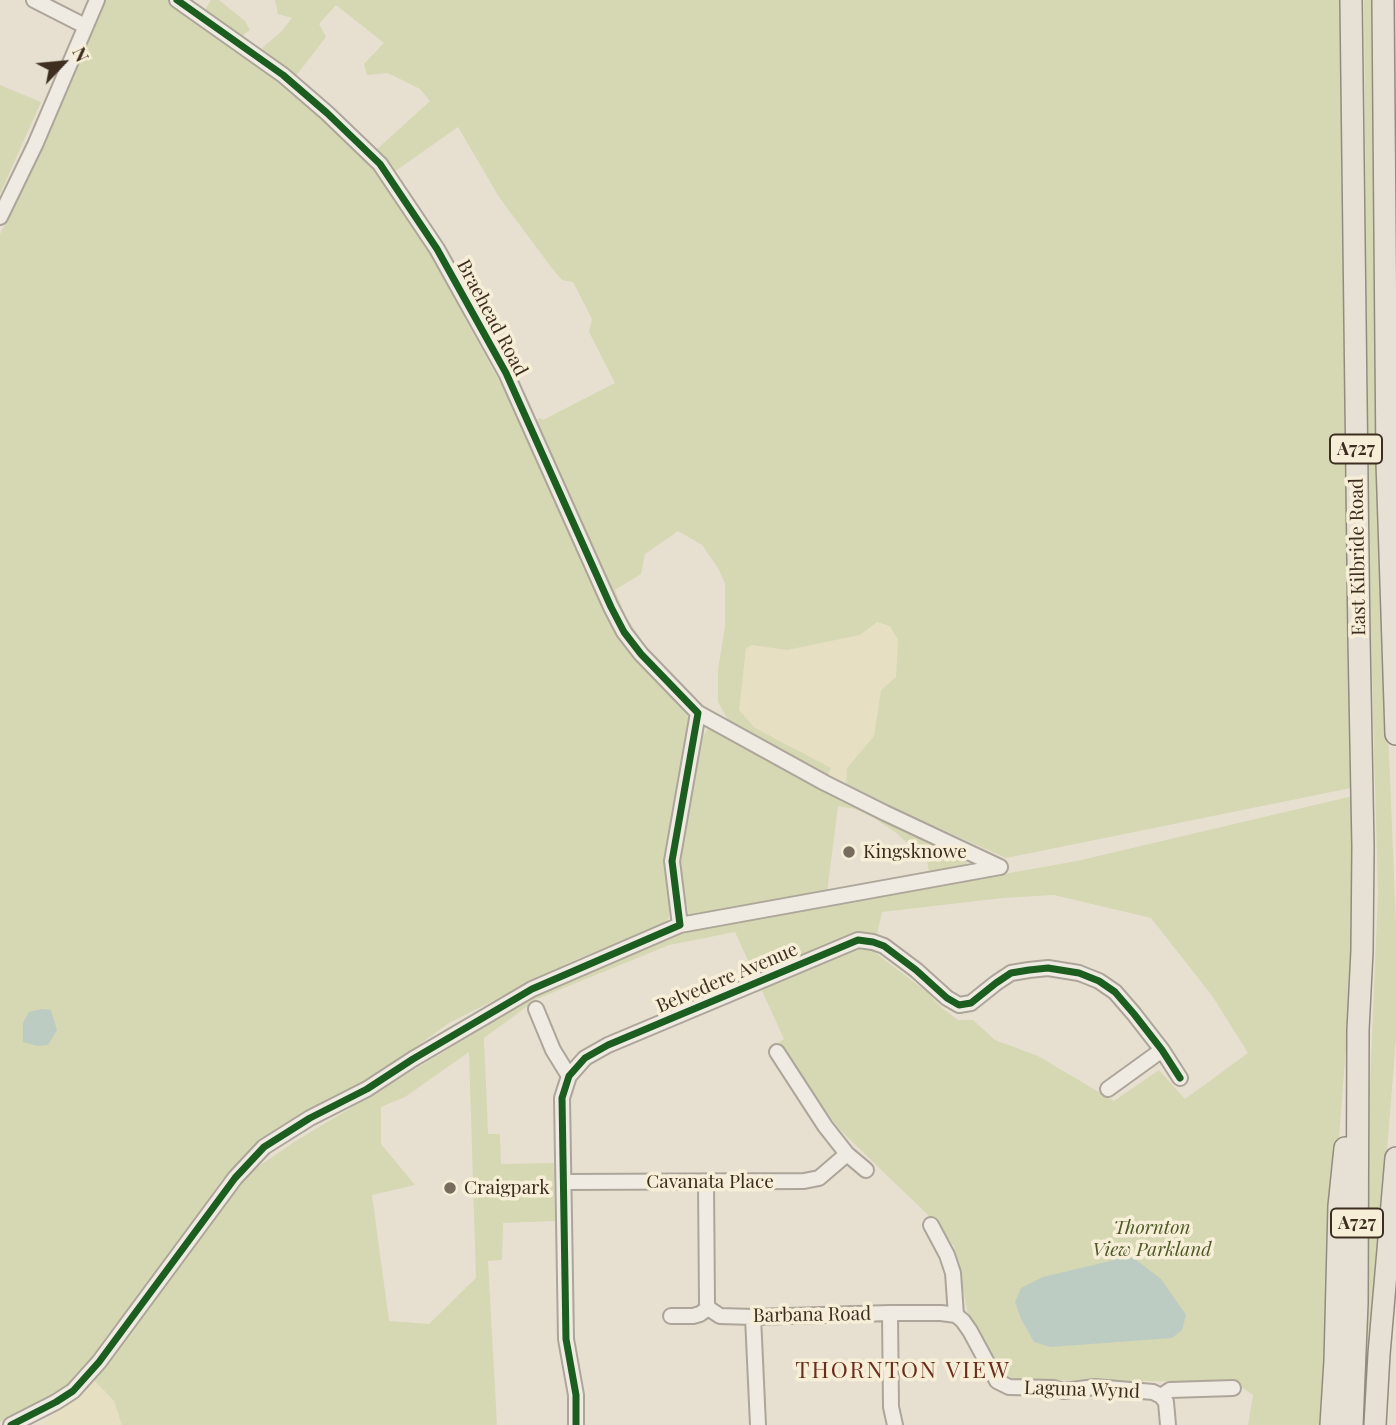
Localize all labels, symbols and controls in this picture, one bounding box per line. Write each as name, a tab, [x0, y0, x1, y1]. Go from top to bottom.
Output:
north arrow	[28, 28, 98, 98]
text: N	[67, 42, 97, 66]
street label: Braehead Road	[452, 256, 532, 380]
road number: A727	[1330, 434, 1382, 463]
street label: East Kilbride Road	[1345, 478, 1371, 636]
place label: Kingsknowe	[863, 841, 967, 863]
marker: Kingsknowe	[841, 844, 857, 860]
street label: Belvedere Avenue	[653, 938, 801, 1018]
street label: Cavanata Place	[646, 1171, 774, 1193]
place label: Craigpark	[464, 1177, 550, 1199]
marker: Craigpark	[442, 1180, 458, 1196]
road number: A727	[1331, 1208, 1383, 1238]
park label: Thornton View Parkland	[1092, 1217, 1212, 1261]
street label: Barbana Road	[753, 1303, 871, 1327]
district label: THORNTON VIEW	[797, 1357, 1009, 1385]
street label: Laguna Wynd	[1024, 1377, 1140, 1403]

